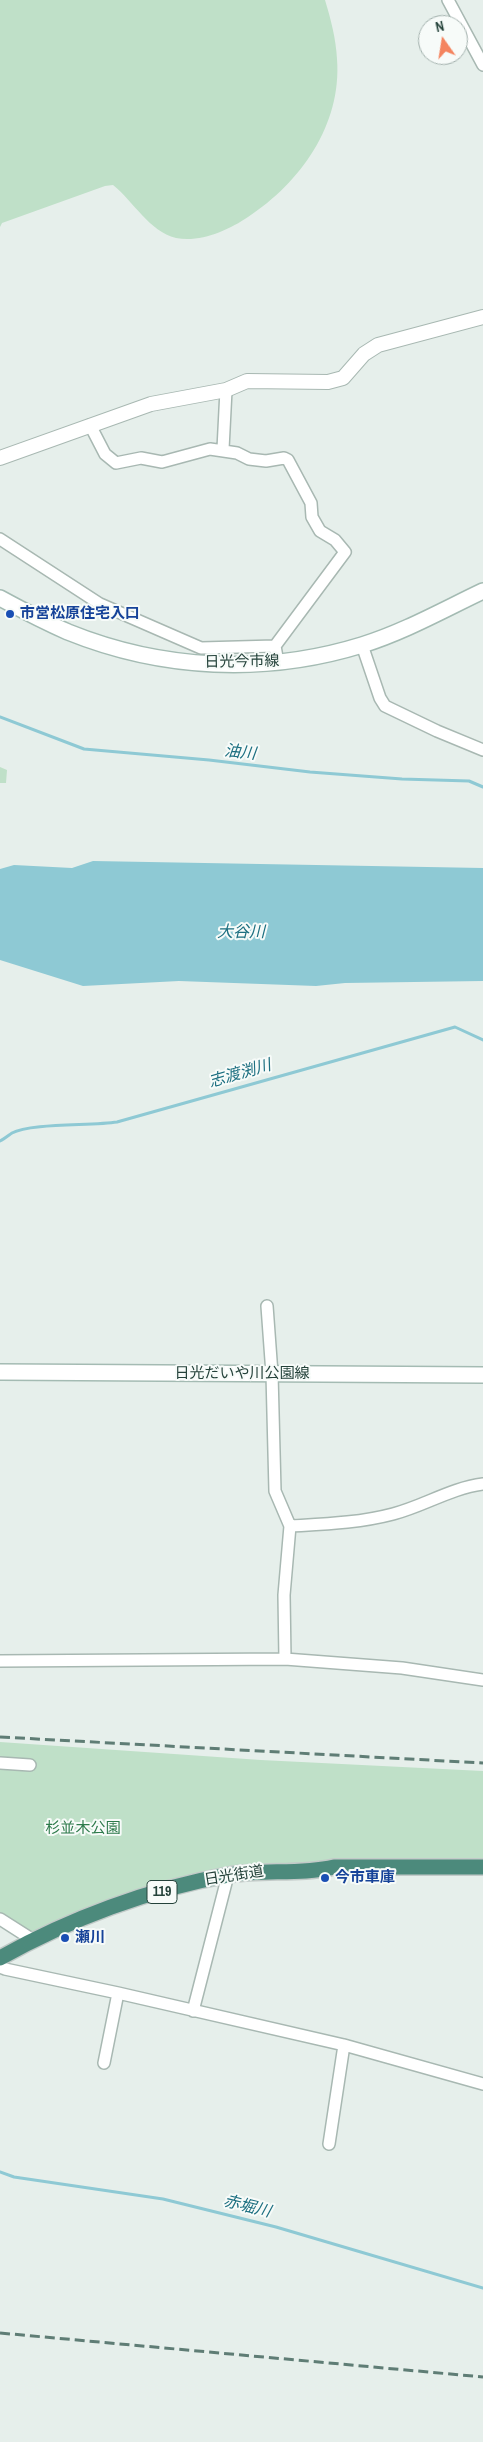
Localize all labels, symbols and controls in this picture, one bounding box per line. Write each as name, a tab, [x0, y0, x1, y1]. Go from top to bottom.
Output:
north arrow	[418, 15, 468, 65]
text: N	[434, 17, 446, 36]
place label: 市営松原住宅入口	[20, 605, 140, 623]
marker: 市営松原住宅入口	[4, 608, 16, 620]
street label: 日光今市線	[204, 652, 280, 672]
water label: 油川	[223, 742, 257, 764]
water label: 大谷川	[217, 923, 265, 943]
water label: 志渡渕川	[207, 1056, 273, 1092]
street label: 日光だいや川公園線	[175, 1365, 309, 1383]
park label: 杉並木公園	[46, 1820, 120, 1838]
street label: 日光街道	[203, 1862, 265, 1890]
place label: 今市車庫	[335, 1869, 395, 1887]
marker: 今市車庫	[319, 1872, 331, 1884]
road number: 119	[147, 1880, 177, 1904]
place label: 瀬川	[75, 1929, 105, 1947]
marker: 瀬川	[59, 1932, 71, 1944]
water label: 赤堀川	[221, 2192, 273, 2222]

